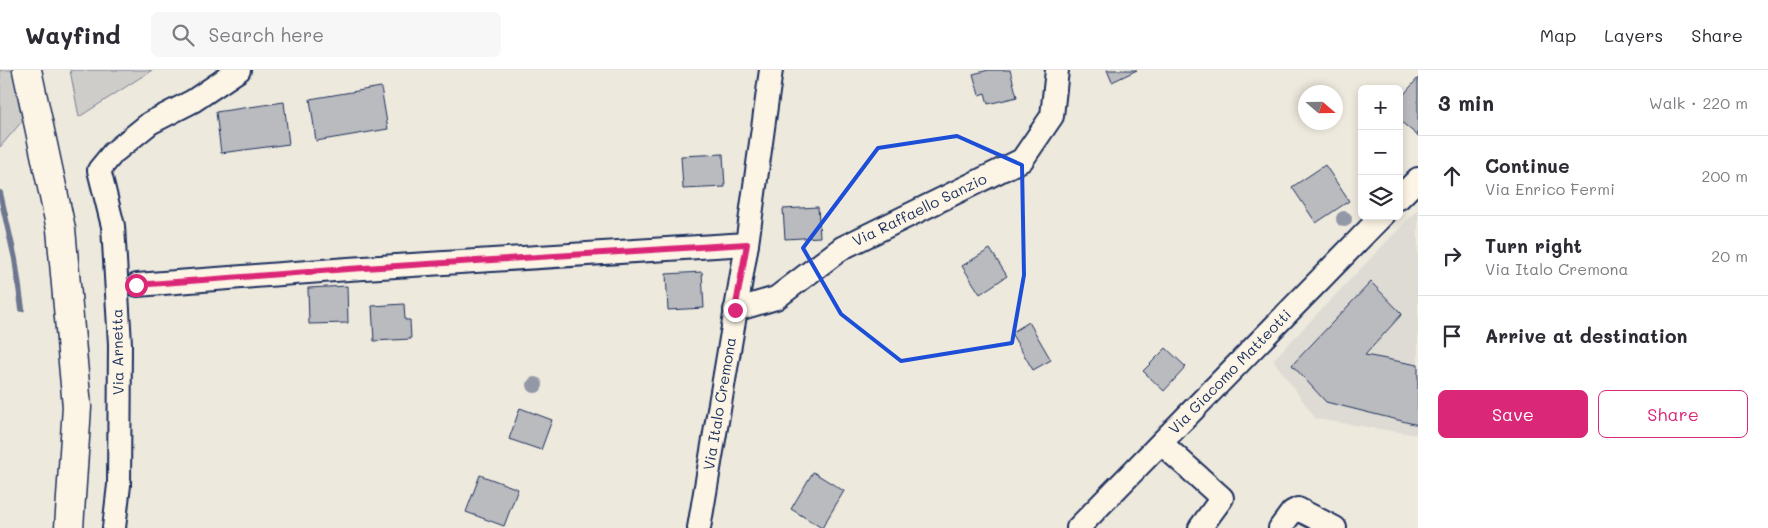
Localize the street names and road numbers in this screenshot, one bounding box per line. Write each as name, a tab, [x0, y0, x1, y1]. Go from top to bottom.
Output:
street label: Via Raffaello Sanzio	[849, 168, 990, 250]
street label: Via Giacomo Matteotti	[1164, 304, 1295, 438]
street label: Via Arnetta	[106, 309, 128, 395]
street label: Via Italo Cremona	[698, 336, 740, 472]

